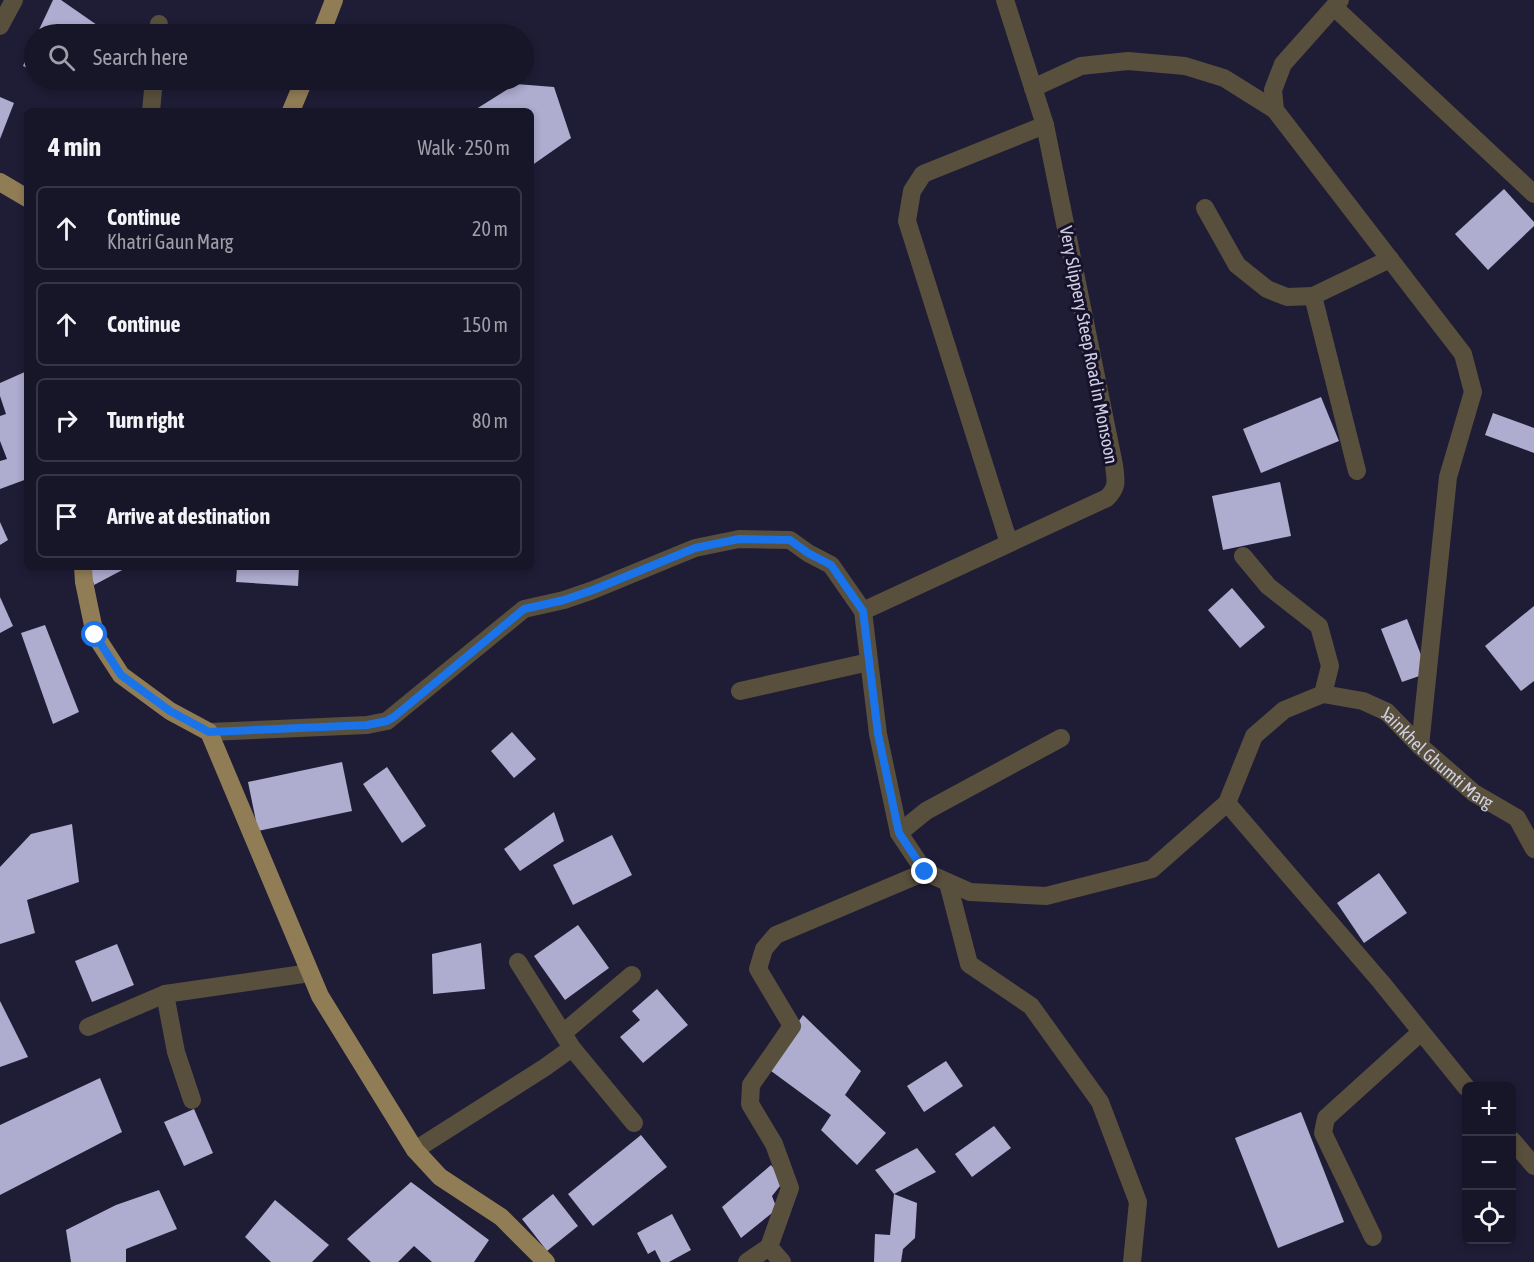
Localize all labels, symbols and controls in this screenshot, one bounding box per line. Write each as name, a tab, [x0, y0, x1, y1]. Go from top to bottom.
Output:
search box	[24, 24, 534, 90]
icon: search	[45, 41, 78, 74]
text: Search here	[93, 44, 188, 70]
text: 4 min	[48, 132, 101, 162]
text: Walk · 250 m	[418, 136, 510, 159]
text: Continue	[107, 204, 181, 230]
icon: ahead	[50, 212, 83, 245]
text: 20 m	[472, 217, 508, 240]
street label: Very Slippery Steep Road in Monsoon	[1056, 224, 1122, 466]
text: Khatri Gaun Marg	[107, 230, 233, 253]
icon: ahead	[50, 308, 83, 341]
text: Continue	[107, 311, 181, 337]
text: 150 m	[463, 313, 508, 336]
icon: right	[50, 404, 83, 437]
text: Turn right	[107, 407, 184, 433]
text: 80 m	[472, 409, 508, 432]
icon: arrive	[50, 500, 83, 533]
text: Arrive at destination	[107, 503, 270, 529]
route start	[81, 621, 107, 647]
street label: Jainkhel Ghumti Marg	[1379, 701, 1498, 813]
route end	[911, 858, 937, 884]
map controls	[1462, 1082, 1516, 1244]
button: +	[1462, 1082, 1516, 1136]
button: −	[1462, 1136, 1516, 1190]
button: locate	[1462, 1190, 1516, 1244]

